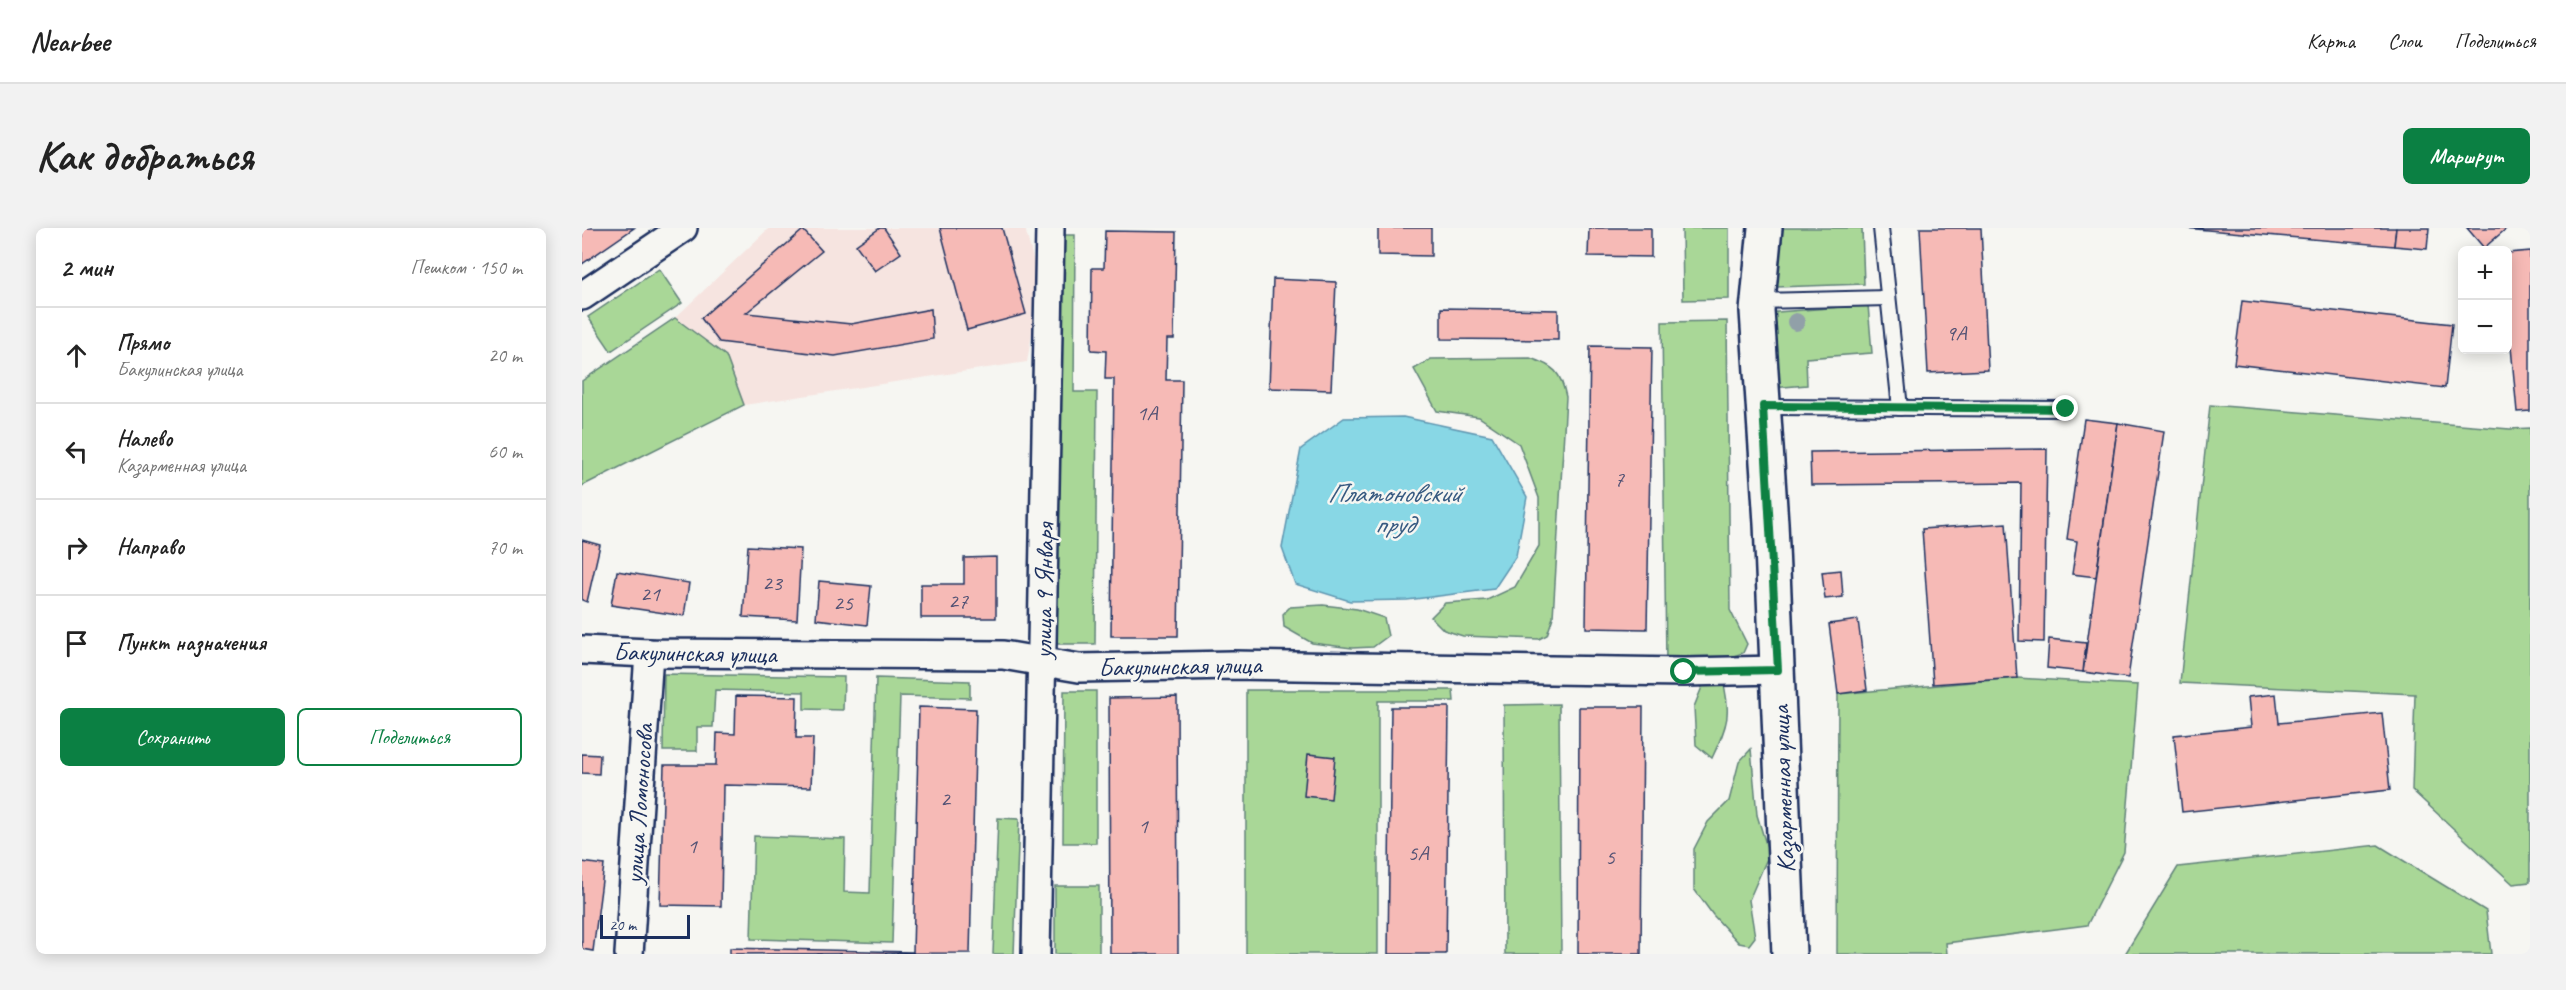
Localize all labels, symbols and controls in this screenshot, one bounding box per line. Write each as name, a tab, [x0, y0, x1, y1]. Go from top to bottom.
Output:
text: Nearbee	[30, 24, 110, 59]
text: Карта	[2307, 28, 2355, 54]
text: Слои	[2388, 28, 2422, 54]
text: Поделиться	[2455, 28, 2536, 54]
button: Маршрут	[2403, 128, 2530, 184]
text: Как добраться	[36, 130, 253, 183]
map controls	[2458, 246, 2512, 354]
button: +	[2458, 246, 2512, 300]
text: 2 мин	[60, 251, 113, 284]
text: Пешком · 150 m	[410, 255, 522, 280]
button: −	[2458, 300, 2512, 354]
house number: 9А	[1946, 319, 1967, 347]
text: Прямо	[117, 329, 169, 357]
icon: ahead	[60, 339, 93, 372]
text: 20 m	[488, 343, 522, 368]
text: Бакулинская улица	[117, 357, 243, 382]
route end	[2052, 395, 2078, 421]
house number: 1А	[1137, 399, 1158, 427]
text: Налево	[117, 425, 173, 453]
icon: left	[60, 435, 93, 468]
text: 60 m	[488, 439, 522, 464]
text: Казарменная улица	[117, 453, 246, 478]
house number: 7	[1614, 465, 1625, 493]
water label: Платоновский пруд	[1327, 476, 1466, 541]
street label: улица 9 Января	[1026, 521, 1062, 661]
icon: right	[60, 531, 93, 564]
text: Направо	[117, 533, 184, 561]
text: 70 m	[488, 535, 522, 560]
house number: 23	[762, 569, 784, 597]
house number: 21	[640, 580, 661, 608]
house number: 27	[948, 587, 969, 615]
house number: 25	[833, 589, 854, 617]
icon: arrive	[60, 627, 93, 660]
text: Пункт назначения	[117, 629, 266, 657]
street label: Бакулинская улица	[613, 635, 778, 671]
street label: Бакулинская улица	[1098, 648, 1263, 684]
route start	[1670, 658, 1696, 684]
street label: Казарменная улица	[1764, 703, 1803, 873]
button: Сохранить	[60, 708, 285, 766]
button: Поделиться	[297, 708, 522, 766]
street label: улица Ломоносова	[617, 721, 661, 887]
house number: 2	[940, 785, 952, 813]
house number: 1	[1138, 812, 1149, 840]
house number: 1	[687, 832, 698, 860]
house number: 5А	[1408, 839, 1429, 867]
house number: 5	[1605, 843, 1616, 871]
scale bar	[600, 912, 690, 940]
text: 20 m	[609, 915, 636, 935]

